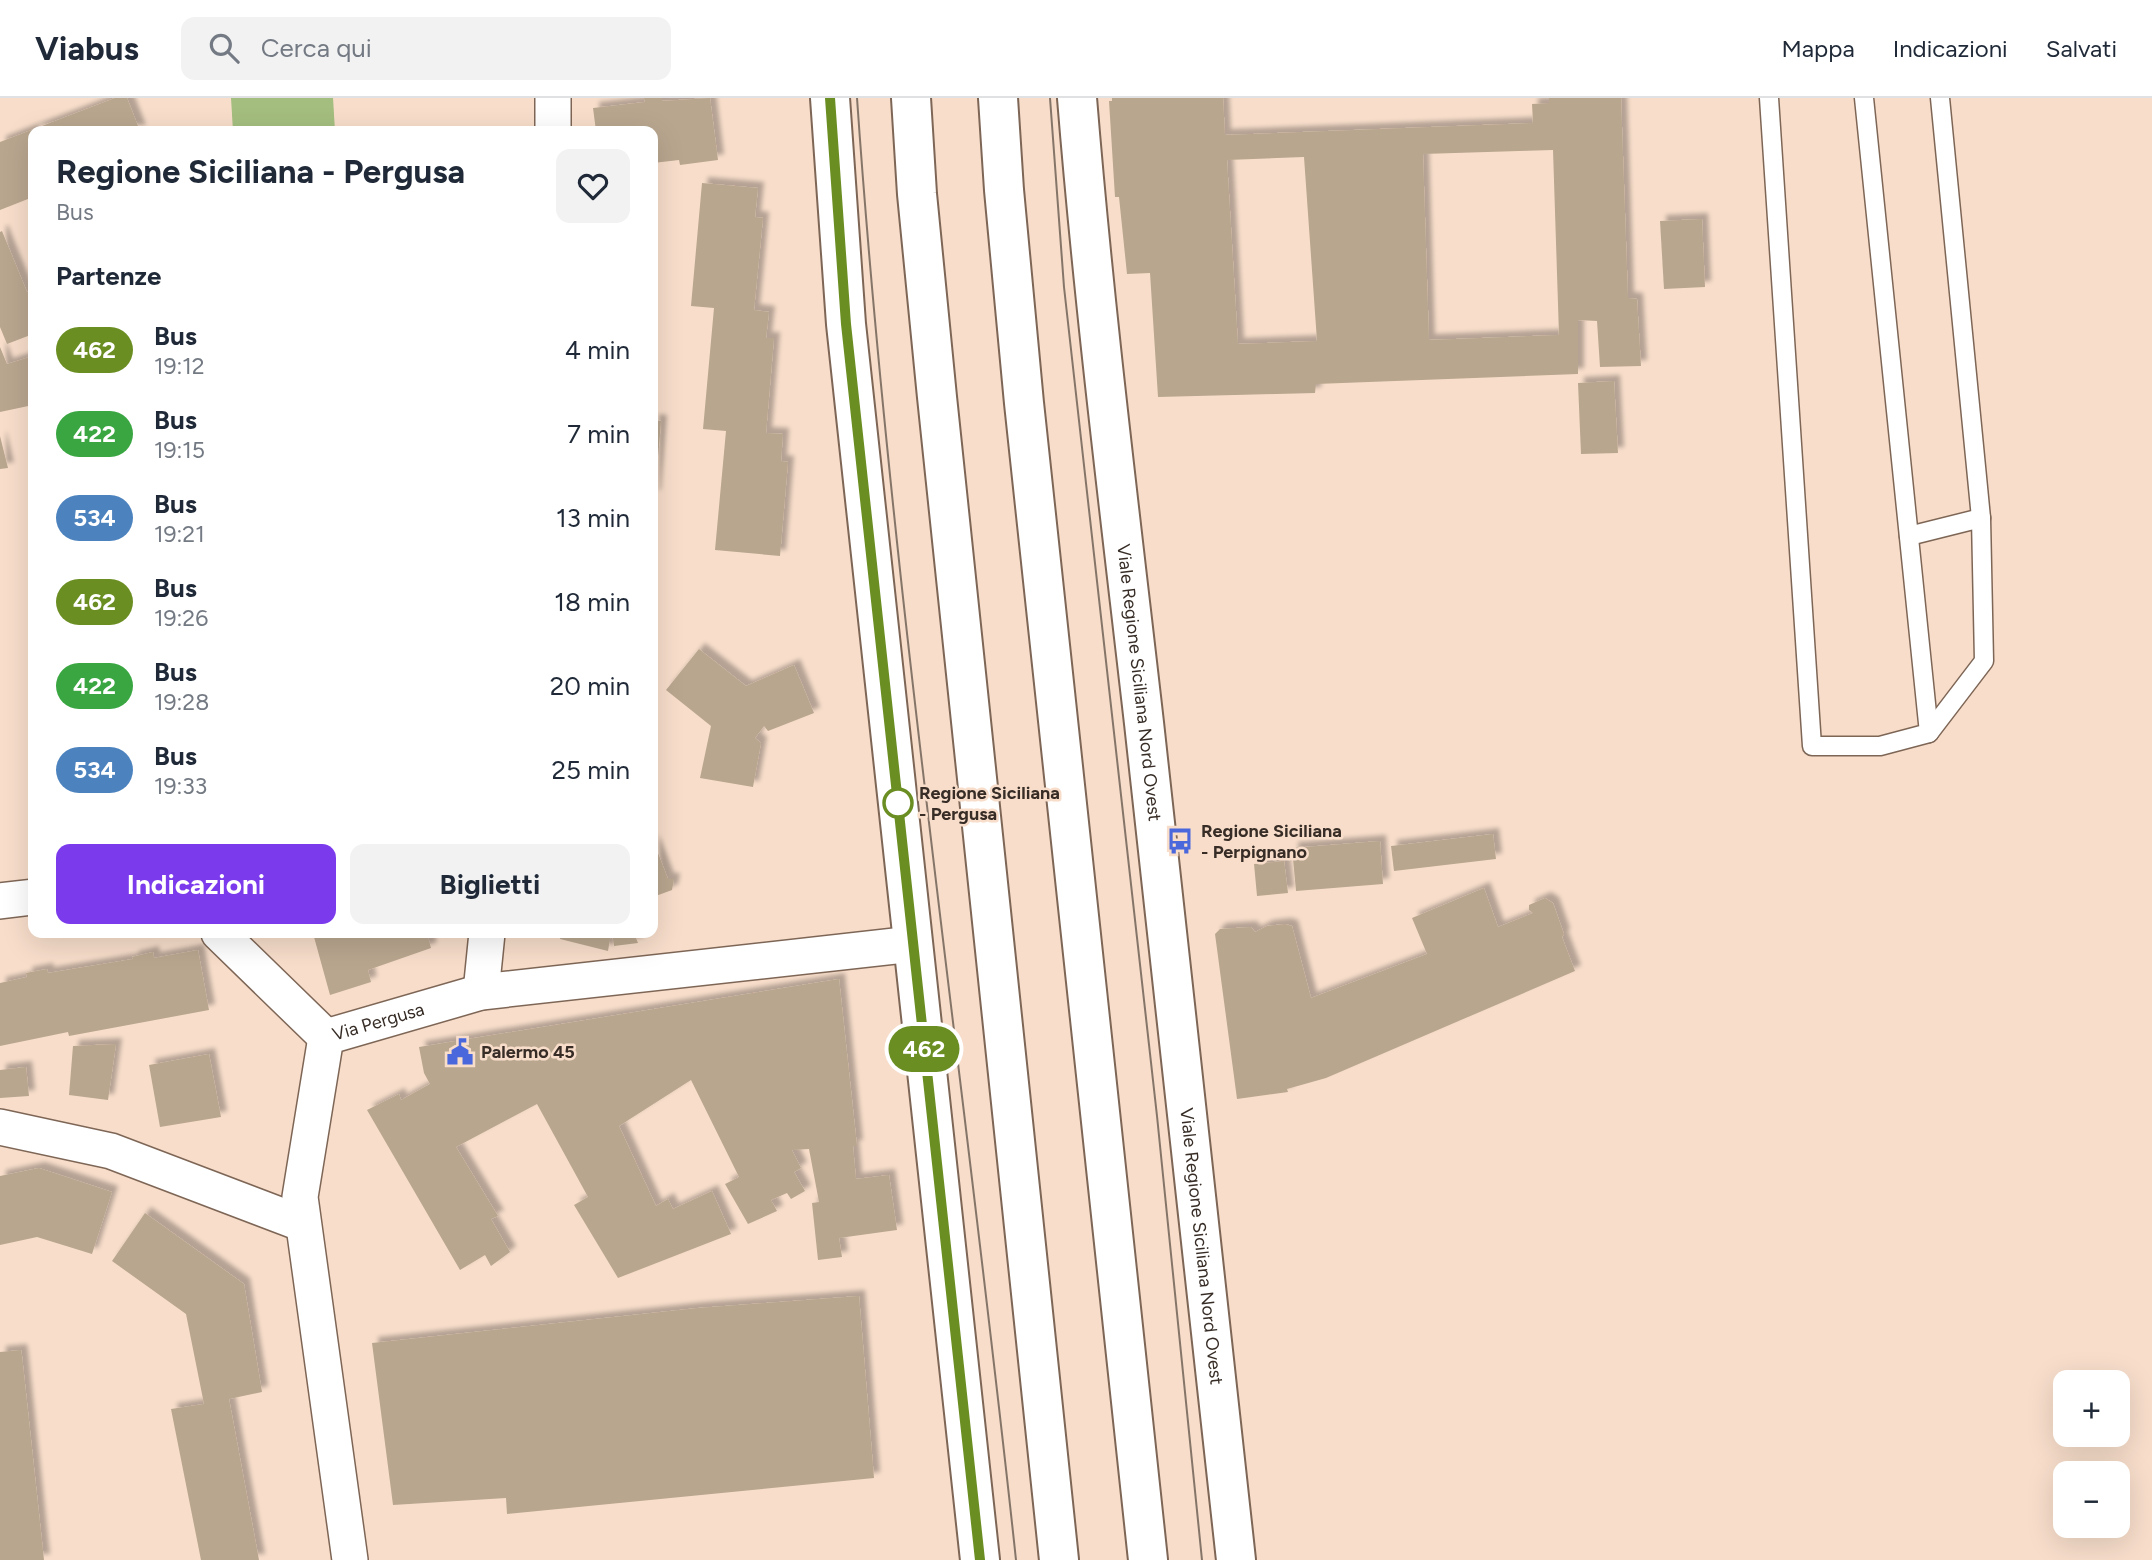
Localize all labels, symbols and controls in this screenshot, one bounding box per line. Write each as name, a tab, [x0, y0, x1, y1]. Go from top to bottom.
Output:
search box	[181, 17, 671, 80]
text: Viabus	[35, 29, 139, 68]
icon: search	[205, 29, 243, 67]
text: Cerca qui	[261, 32, 372, 64]
text: Mappa	[1782, 34, 1855, 63]
text: Indicazioni	[1893, 34, 2008, 63]
text: Salvati	[2046, 34, 2117, 63]
button: heart	[556, 149, 630, 223]
text: Regione Siciliana - Pergusa	[56, 152, 465, 191]
text: Bus	[56, 198, 94, 226]
text: Partenze	[56, 260, 161, 292]
text: Bus	[154, 320, 197, 352]
text: 4 min	[565, 334, 630, 366]
text: 462	[73, 335, 116, 364]
text: 19:12	[154, 352, 205, 380]
text: Bus	[154, 404, 197, 436]
text: 7 min	[567, 418, 630, 450]
text: 422	[73, 419, 116, 448]
text: 19:15	[154, 436, 205, 464]
text: Bus	[154, 488, 197, 520]
text: 13 min	[556, 502, 630, 534]
text: 534	[73, 503, 116, 532]
text: 19:21	[154, 520, 205, 548]
street label: Viale Regione Siciliana Nord Ovest	[1112, 543, 1166, 823]
text: Bus	[154, 572, 197, 604]
text: 18 min	[554, 586, 630, 618]
text: 462	[73, 587, 116, 616]
text: 19:26	[154, 604, 208, 632]
text: Bus	[154, 656, 197, 688]
text: 20 min	[550, 670, 630, 702]
text: 422	[73, 671, 116, 700]
text: 19:28	[154, 688, 209, 716]
text: Bus	[154, 740, 197, 772]
text: 25 min	[551, 754, 630, 786]
text: 534	[73, 755, 116, 784]
text: 19:33	[154, 772, 207, 800]
place label: Regione Siciliana - Pergusa	[919, 782, 1060, 825]
marker: Regione Siciliana - Pergusa	[883, 788, 913, 818]
place label: Regione Siciliana - Perpignano	[1201, 820, 1342, 863]
bus stop icon: Regione Siciliana - Perpignano	[1165, 826, 1195, 856]
button: Indicazioni	[56, 844, 336, 924]
button: Biglietti	[350, 844, 630, 924]
street label: Via Pergusa	[330, 998, 427, 1046]
line badge: 462	[884, 1026, 964, 1072]
text: 462	[902, 1034, 946, 1063]
public building icon: Palermo 45	[445, 1037, 475, 1067]
place label: Palermo 45	[481, 1041, 575, 1063]
street label: Viale Regione Siciliana Nord Ovest	[1175, 1107, 1228, 1386]
map controls	[2053, 1370, 2130, 1538]
button: +	[2053, 1370, 2130, 1447]
button: −	[2053, 1461, 2130, 1538]

